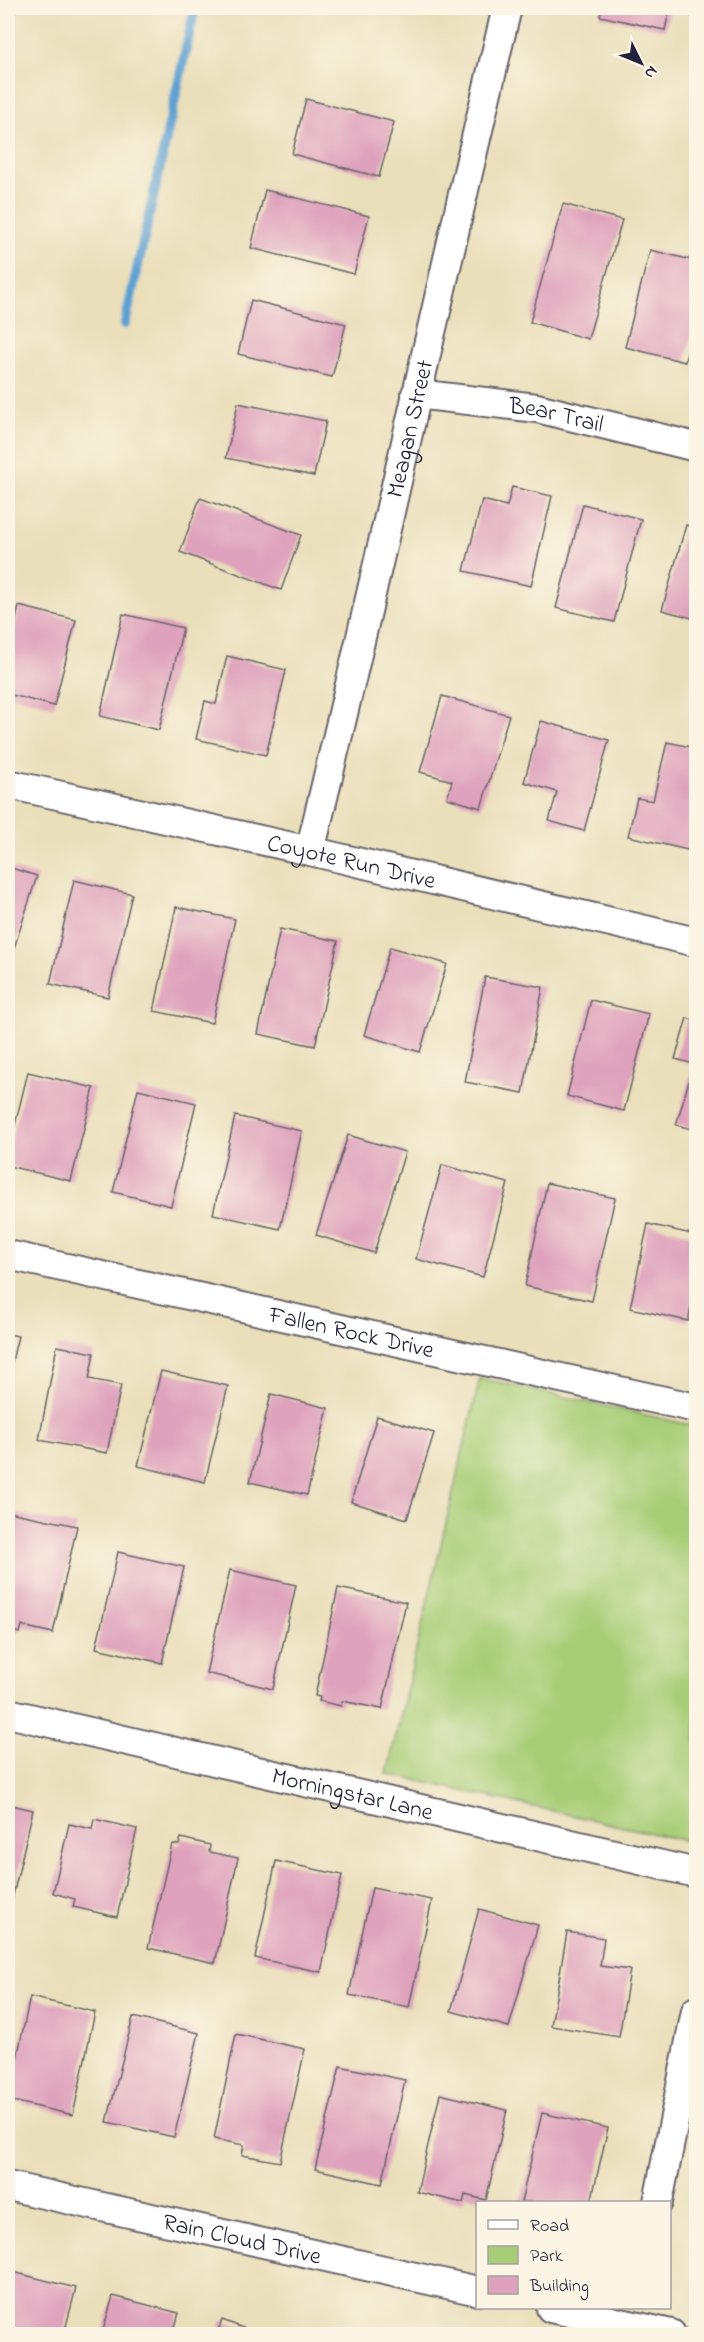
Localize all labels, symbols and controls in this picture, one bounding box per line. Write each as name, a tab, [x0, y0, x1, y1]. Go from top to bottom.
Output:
north arrow	[611, 33, 671, 93]
text: N	[638, 60, 663, 84]
street label: Meagan Street	[379, 357, 444, 501]
street label: Bear Trail	[506, 390, 607, 444]
street label: Coyote Run Drive	[263, 827, 439, 900]
street label: Fallen Rock Drive	[264, 1298, 437, 1369]
street label: Morningstar Lane	[268, 1760, 437, 1831]
legend	[476, 2201, 671, 2309]
street label: Rain Cloud Drive	[159, 2206, 325, 2275]
text: Road	[530, 2214, 569, 2240]
text: Park	[530, 2244, 563, 2270]
text: Building	[529, 2274, 589, 2301]

